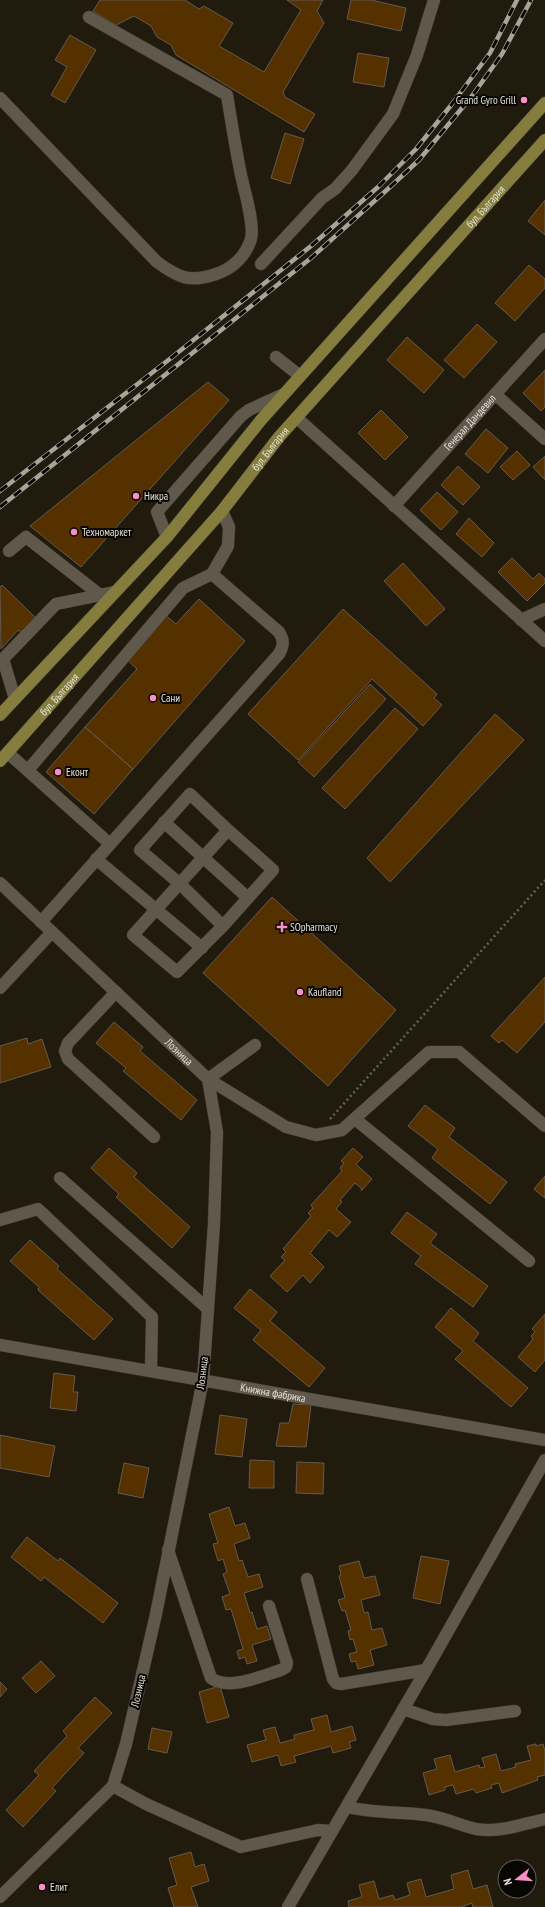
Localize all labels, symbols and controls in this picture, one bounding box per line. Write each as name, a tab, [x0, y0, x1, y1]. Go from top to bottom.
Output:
place label: Grand Gyro Grill	[456, 93, 516, 107]
marker: Grand Gyro Grill	[519, 95, 529, 105]
street label: бул. България	[463, 183, 508, 231]
street label: Генерал Дандевил	[441, 391, 499, 453]
street label: бул. България	[249, 424, 292, 474]
place label: Никра	[144, 489, 168, 503]
marker: Никра	[131, 491, 141, 501]
place label: Техномаркет	[82, 525, 132, 539]
marker: Техномаркет	[69, 527, 79, 537]
street label: бул. България	[37, 670, 82, 719]
place label: Сани	[161, 691, 180, 705]
marker: Сани	[148, 693, 158, 703]
place label: Еконт	[66, 765, 88, 779]
marker: Еконт	[53, 767, 63, 777]
place label: SOpharmacy	[290, 920, 338, 934]
marker: SOpharmacy	[277, 922, 287, 932]
place label: Kaufland	[308, 985, 342, 999]
marker: Kaufland	[295, 987, 305, 997]
street label: Лозница	[161, 1035, 196, 1068]
street label: Лозница	[193, 1356, 211, 1391]
street label: Книжна фабрика	[239, 1380, 307, 1405]
street label: Лозница	[127, 1673, 149, 1710]
north arrow	[497, 1859, 537, 1899]
text: N	[500, 1877, 515, 1887]
place label: Елит	[50, 1880, 68, 1894]
marker: Елит	[37, 1882, 47, 1892]

